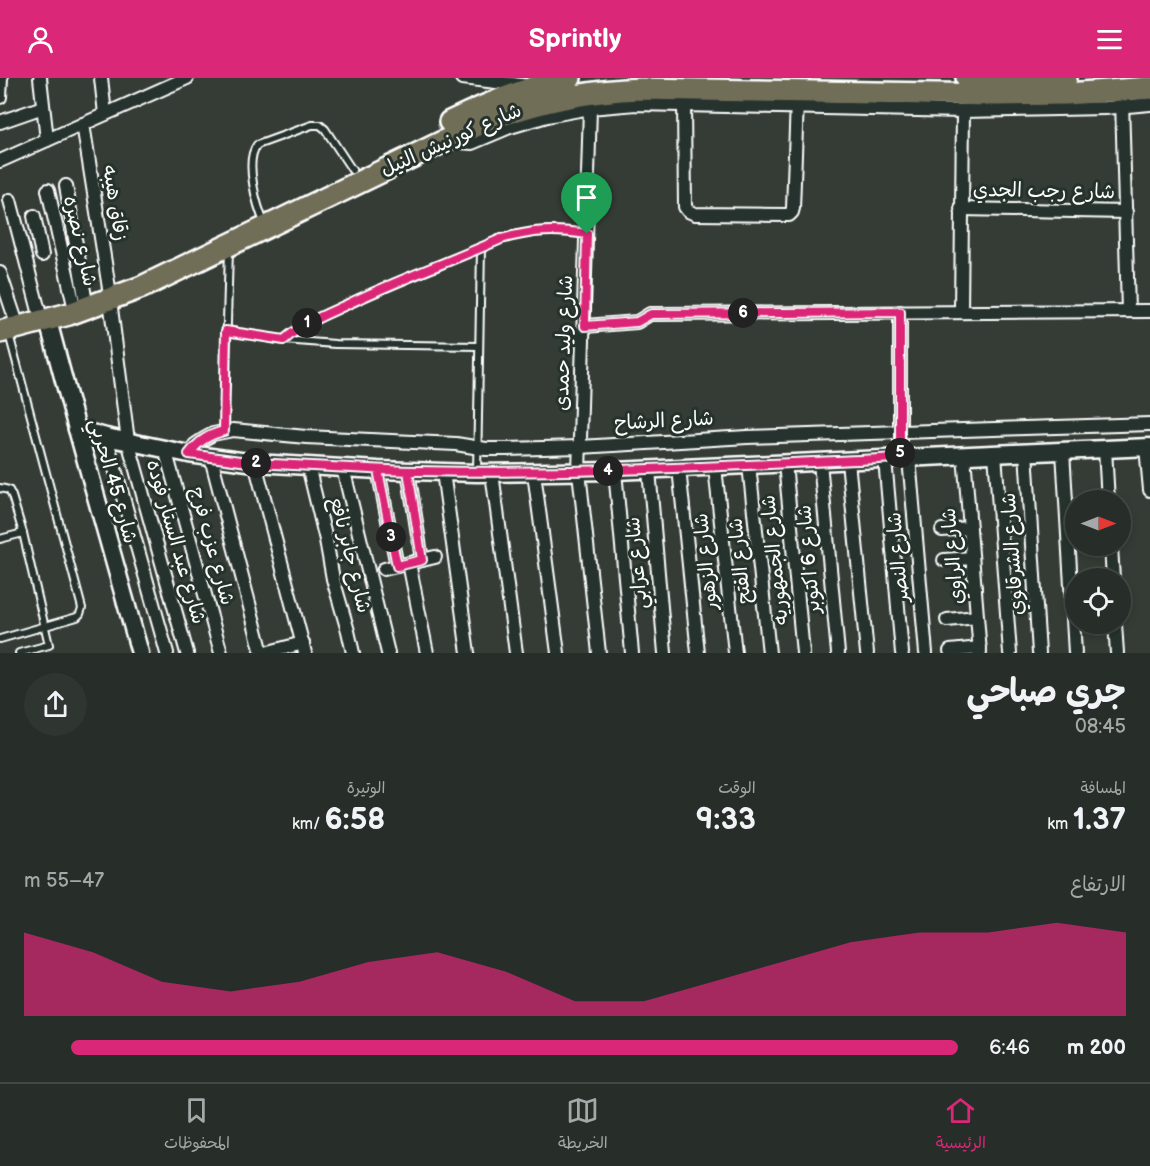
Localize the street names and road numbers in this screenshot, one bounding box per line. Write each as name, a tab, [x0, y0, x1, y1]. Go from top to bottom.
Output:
street label: شارع كورنيش النيل	[377, 98, 526, 183]
street label: زقاق هيبه	[97, 163, 133, 243]
street label: شارع رجب الجدي	[973, 178, 1115, 206]
street label: شارع نصره	[57, 193, 102, 289]
street label: شارع وليد حمدى	[550, 275, 579, 411]
street label: شارع الرشاح	[614, 406, 714, 437]
street label: شارع 45 الحربي	[79, 416, 142, 548]
street label: شارع عبد الستار فوده	[140, 457, 211, 627]
street label: شارع عزب فرج	[184, 484, 239, 608]
street label: شارع الشرقاوي	[997, 492, 1031, 616]
street label: شارع جابر نافع	[322, 494, 376, 616]
street label: شارع الجمهوريه	[756, 494, 795, 626]
street label: شارع 6 اكتوبر	[792, 504, 827, 616]
street label: شارع الراوي	[937, 507, 971, 605]
street label: شارع النصر	[882, 511, 915, 605]
street label: شارع الزهور	[689, 512, 724, 613]
street label: شارع عرابي	[621, 515, 658, 610]
street label: شارع الفتح	[724, 517, 757, 605]

